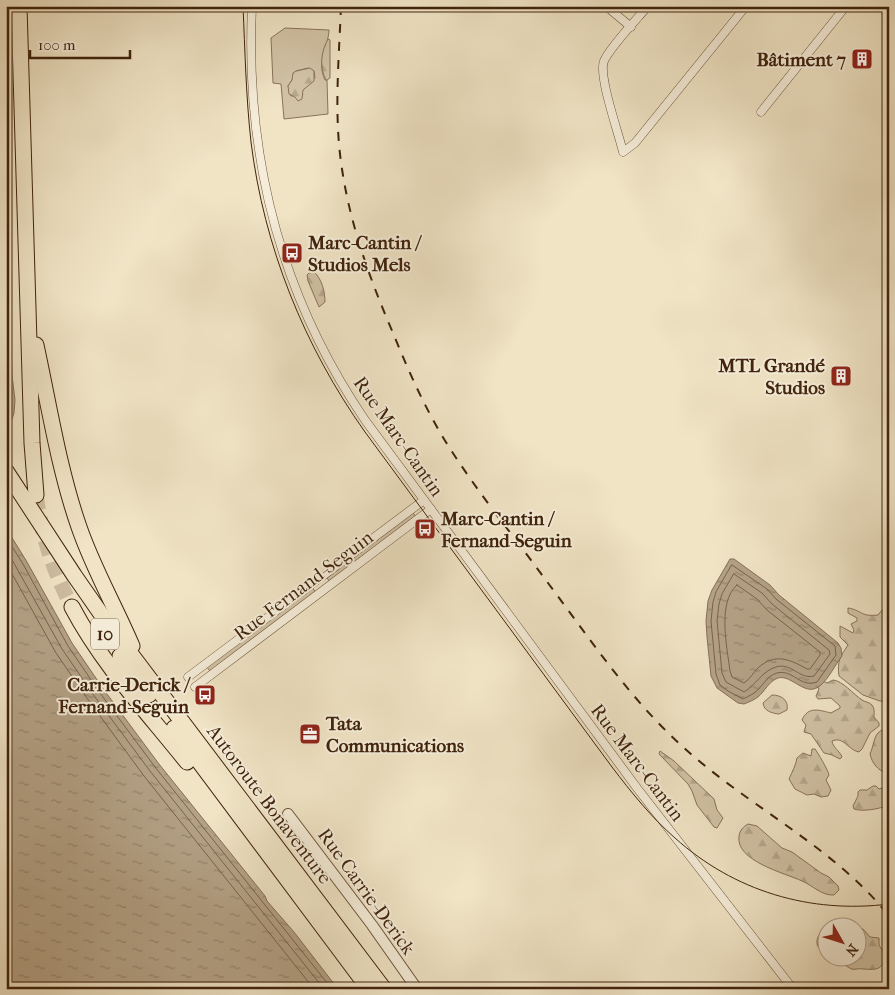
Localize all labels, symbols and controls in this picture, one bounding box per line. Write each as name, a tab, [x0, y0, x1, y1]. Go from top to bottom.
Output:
scale bar	[30, 28, 130, 60]
text: 100 m	[38, 36, 76, 54]
building icon: Bâtiment 7	[850, 47, 874, 71]
place label: Bâtiment 7	[756, 49, 846, 71]
place label: Marc-Cantin / Studios Mels	[307, 232, 422, 276]
bus stop icon: Marc-Cantin / Studios Mels	[280, 241, 304, 265]
place label: MTL Grandé Studios	[717, 355, 826, 399]
building icon: MTL Grandé Studios	[829, 364, 853, 388]
street label: Rue Marc-Cantin	[349, 373, 448, 501]
place label: Marc-Cantin / Fernand-Seguin	[440, 508, 573, 552]
bus stop icon: Marc-Cantin / Fernand-Seguin	[413, 517, 437, 541]
street label: Rue Fernand-Seguin	[230, 526, 377, 645]
road number: 10	[91, 618, 119, 650]
place label: Carrie-Derick / Fernand-Seguin	[57, 674, 191, 718]
bus stop icon: Carrie-Derick / Fernand-Seguin	[193, 683, 217, 707]
street label: Rue Marc-Cantin	[586, 700, 688, 826]
place label: Tata Communications	[325, 713, 464, 757]
street label: Autoroute Bonaventure	[202, 720, 336, 888]
office icon: Tata Communications	[298, 722, 322, 746]
street label: Rue Carrie-Derick	[313, 824, 420, 959]
north arrow	[818, 918, 868, 968]
text: N	[842, 940, 862, 960]

